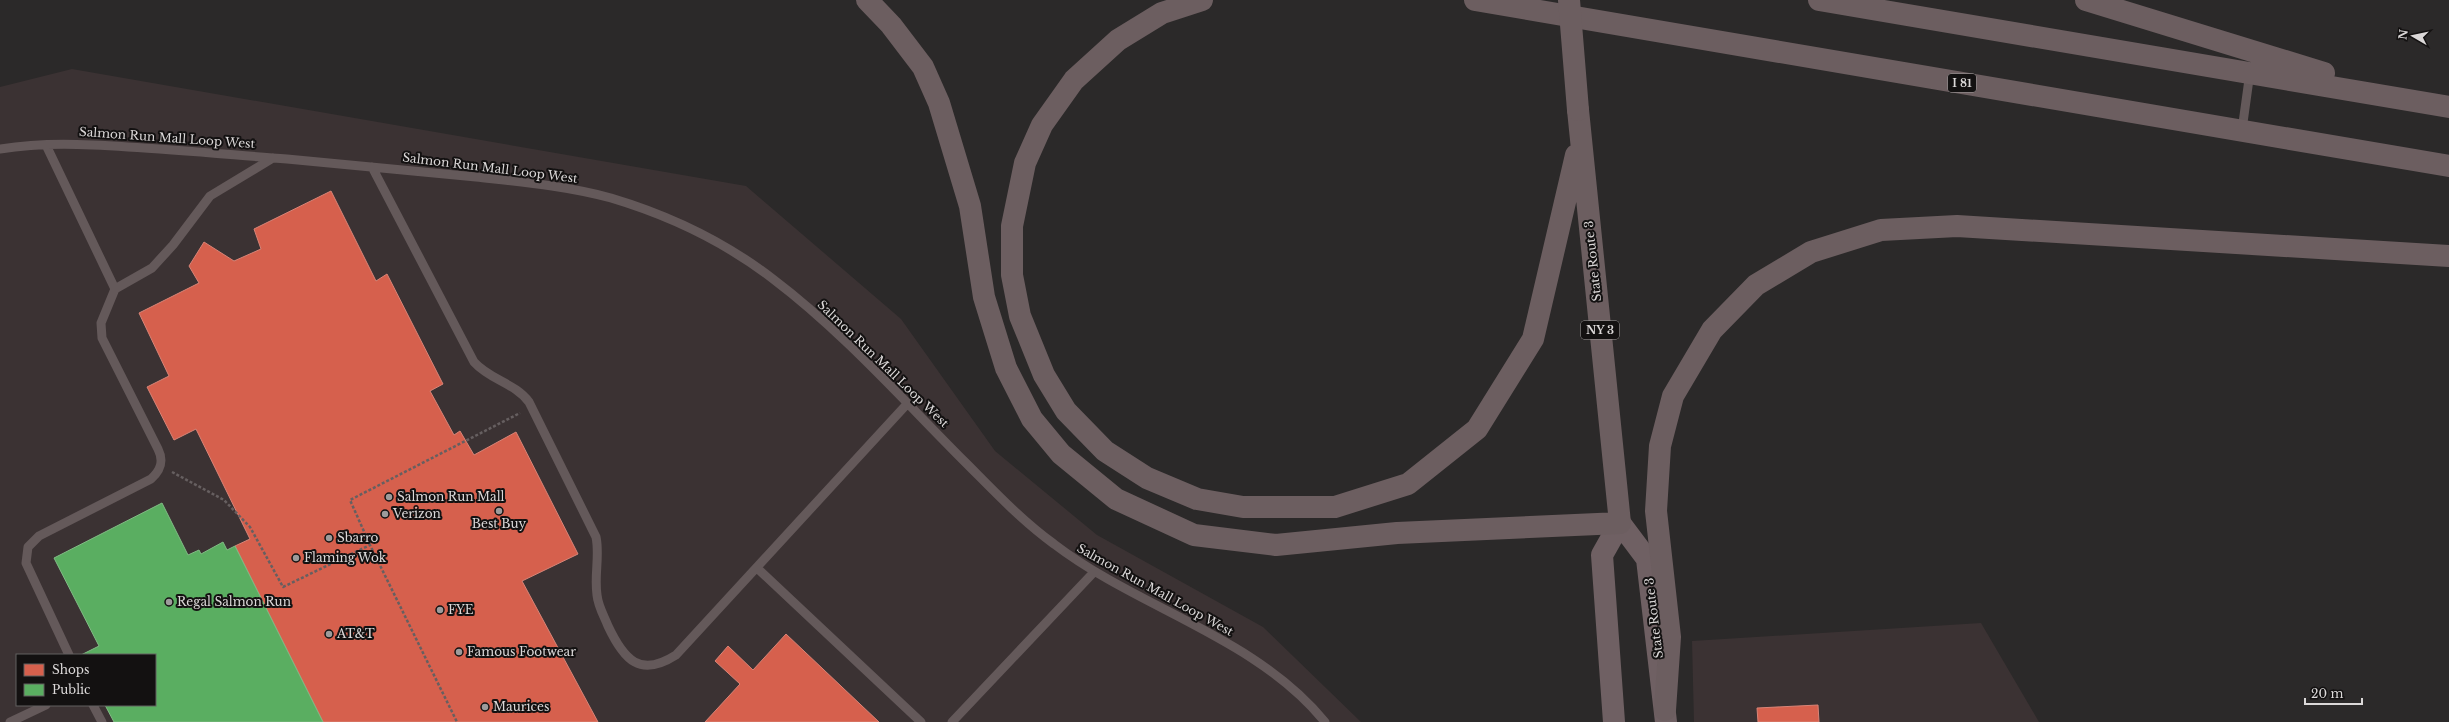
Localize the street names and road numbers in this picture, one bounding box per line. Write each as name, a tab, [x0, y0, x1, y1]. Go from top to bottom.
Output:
road number: I 81	[1948, 74, 1976, 92]
street label: Salmon Run Mall Loop West	[78, 124, 256, 151]
street label: Salmon Run Mall Loop West	[402, 149, 579, 186]
street label: State Route 3	[1581, 220, 1604, 302]
street label: Salmon Run Mall Loop West	[815, 297, 952, 431]
road number: NY 3	[1581, 321, 1619, 339]
street label: Salmon Run Mall Loop West	[1074, 540, 1236, 639]
street label: State Route 3	[1641, 577, 1666, 659]

